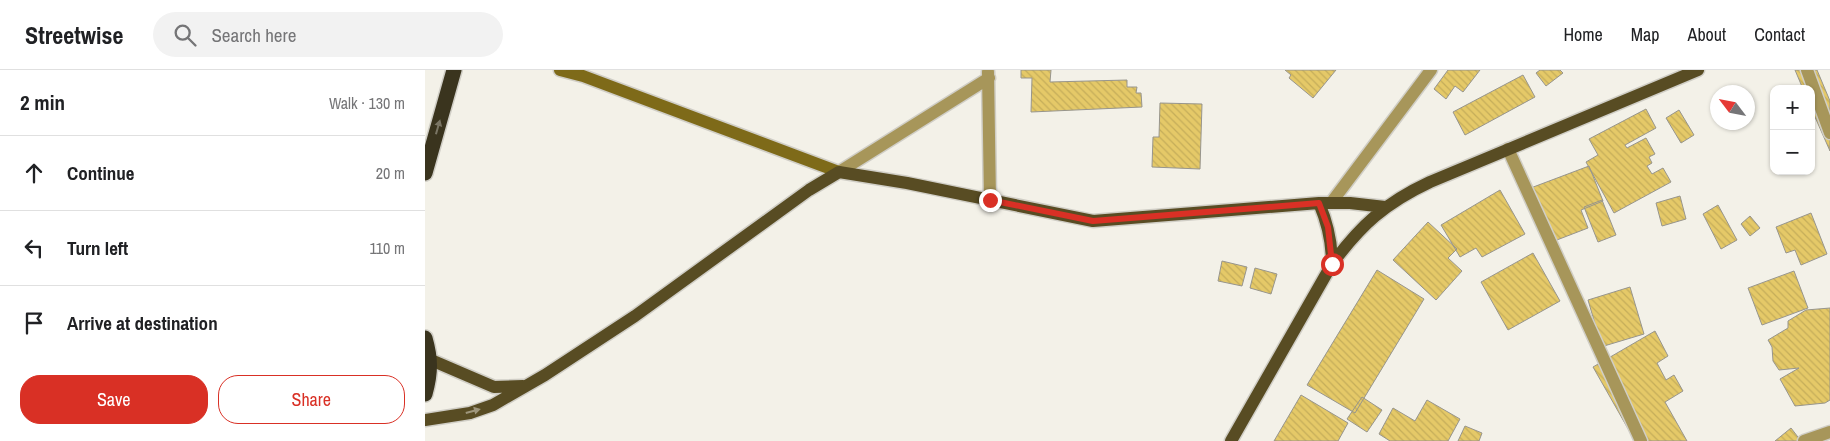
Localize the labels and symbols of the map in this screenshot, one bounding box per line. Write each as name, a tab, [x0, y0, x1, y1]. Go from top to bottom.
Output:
north arrow	[1710, 85, 1755, 130]
one-way arrow	[435, 119, 443, 134]
route end	[979, 189, 1002, 212]
route start	[1321, 253, 1344, 276]
one-way arrow	[465, 407, 480, 415]

